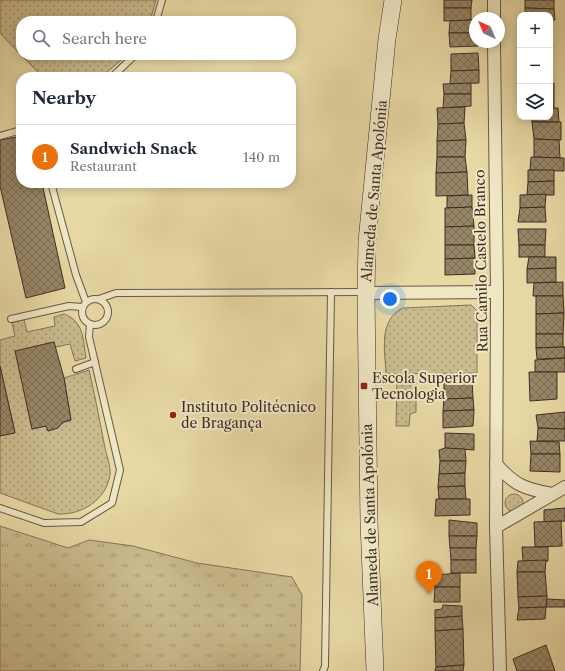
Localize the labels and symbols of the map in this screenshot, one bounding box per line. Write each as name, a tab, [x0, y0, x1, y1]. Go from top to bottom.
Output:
north arrow	[469, 12, 505, 48]
street label: Alameda de Santa Apolónia	[357, 99, 391, 284]
street label: Rua Camilo Castelo Branco	[470, 169, 492, 353]
your location	[380, 289, 400, 309]
place label: Escola Superior Tecnologia	[372, 369, 477, 403]
marker: Escola Superior Tecnologia	[359, 381, 369, 391]
place label: Instituto Politécnico de Bragança	[181, 398, 316, 432]
marker: Instituto Politécnico de Bragança	[168, 410, 178, 420]
street label: Alameda de Santa Apolónia	[358, 423, 382, 608]
pin: 1	[416, 561, 442, 594]

